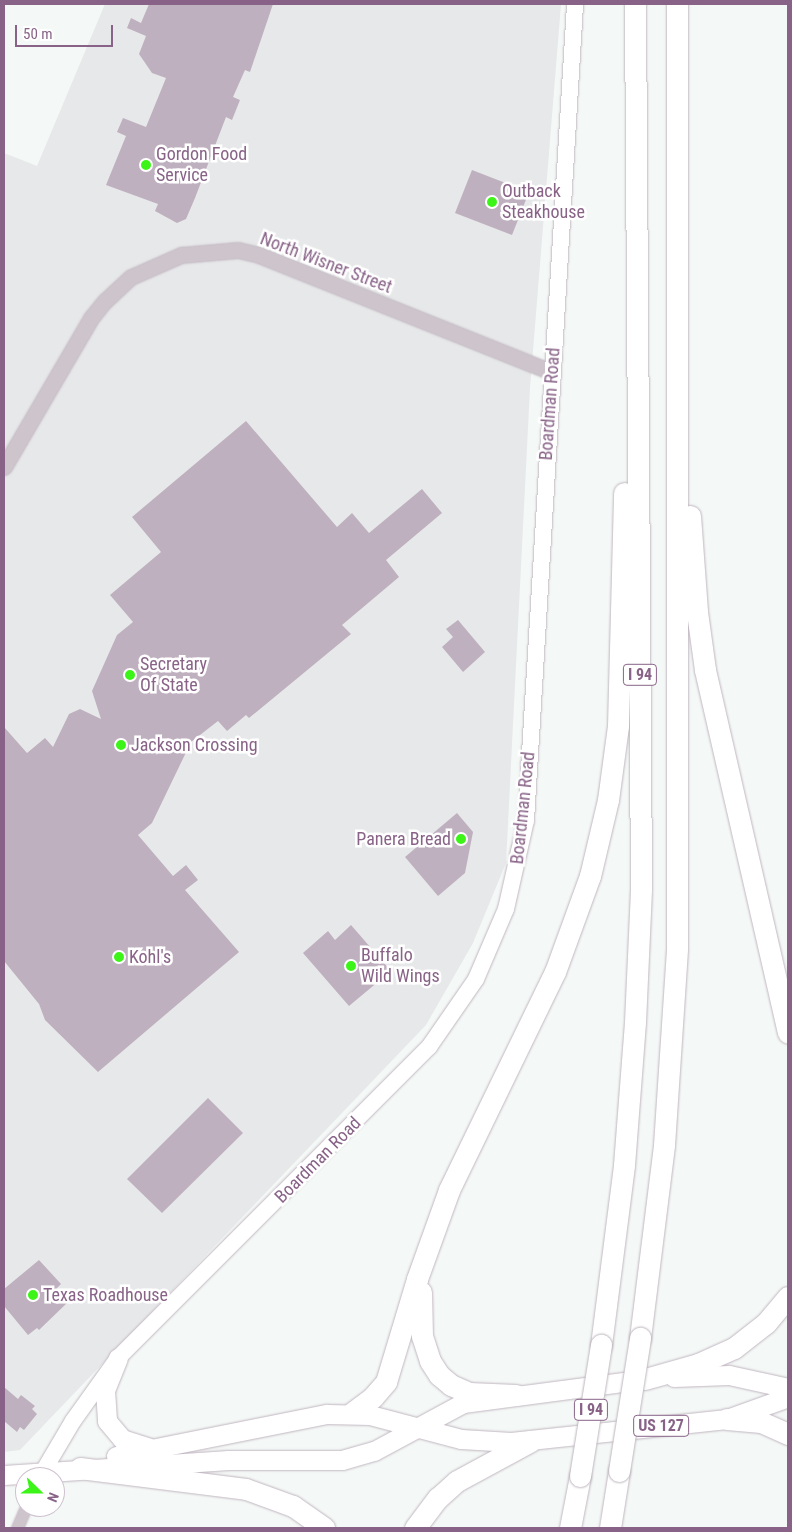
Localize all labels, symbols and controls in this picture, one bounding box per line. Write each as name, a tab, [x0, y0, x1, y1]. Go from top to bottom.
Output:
scale bar	[18, 15, 115, 47]
text: 50 m	[23, 25, 53, 43]
place label: Gordon Food Service	[156, 144, 247, 186]
marker: Gordon Food Service	[140, 159, 152, 171]
place label: Outback Steakhouse	[502, 181, 585, 223]
marker: Outback Steakhouse	[486, 196, 498, 208]
street label: North Wisner Street	[257, 228, 395, 298]
street label: Boardman Road	[535, 347, 565, 461]
place label: Secretary Of State	[140, 654, 207, 696]
road number: I 94	[622, 662, 658, 688]
marker: Secretary Of State	[124, 669, 136, 681]
place label: Jackson Crossing	[131, 734, 258, 756]
marker: Jackson Crossing	[115, 739, 127, 751]
street label: Boardman Road	[506, 751, 540, 865]
place label: Panera Bread	[356, 828, 451, 850]
marker: Panera Bread	[455, 833, 467, 845]
place label: Buffalo Wild Wings	[361, 945, 440, 988]
place label: Kohl's	[129, 946, 171, 968]
marker: Kohl's	[113, 951, 125, 963]
marker: Buffalo Wild Wings	[345, 960, 357, 972]
street label: Boardman Road	[270, 1112, 366, 1208]
place label: Texas Roadhouse	[43, 1284, 168, 1306]
marker: Texas Roadhouse	[27, 1289, 39, 1301]
road number: I 94	[574, 1396, 608, 1424]
road number: US 127	[632, 1412, 690, 1440]
north arrow	[15, 1467, 65, 1517]
text: N	[44, 1490, 62, 1504]

